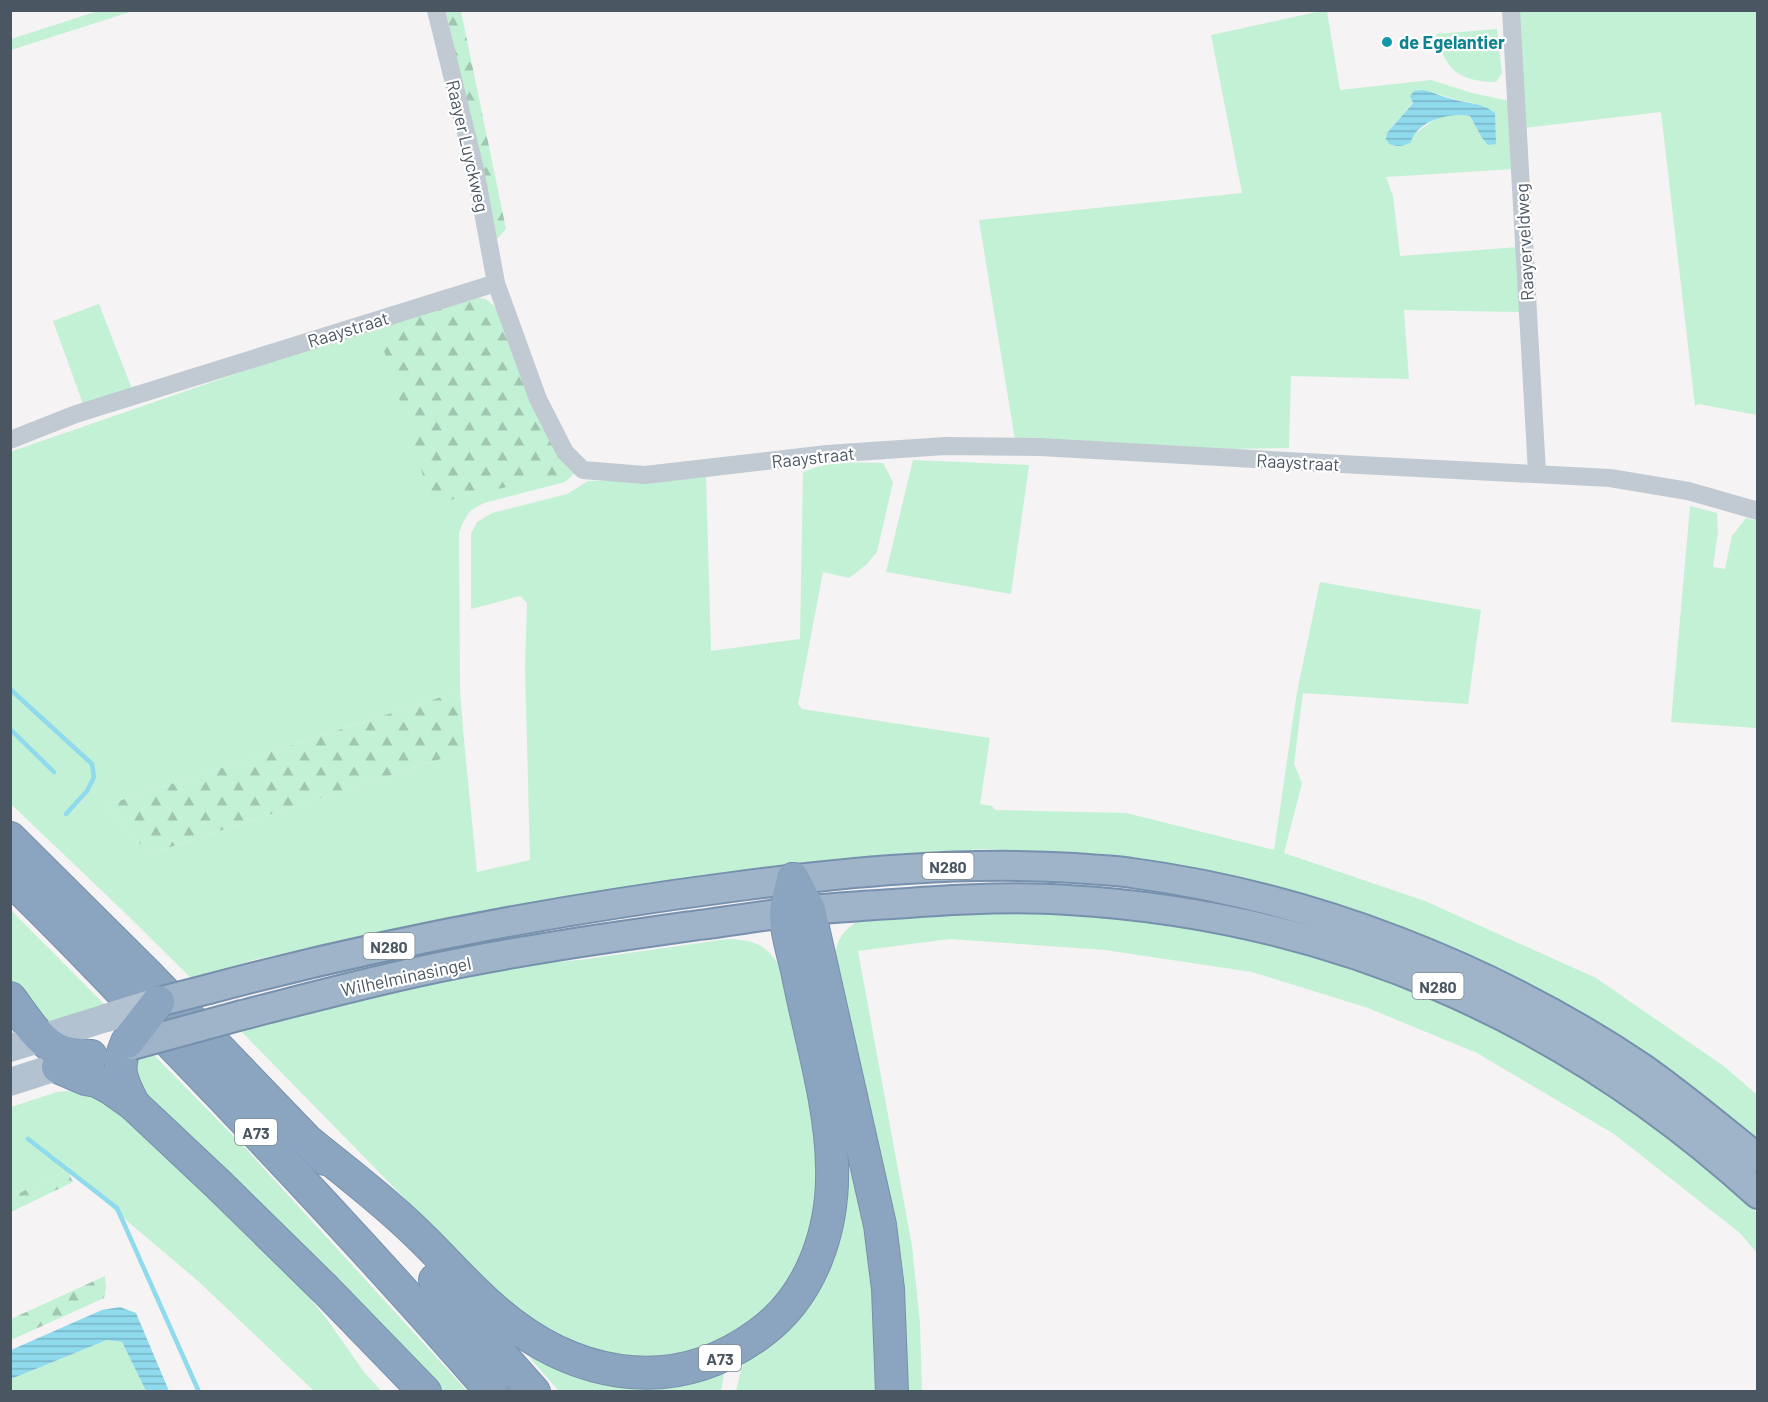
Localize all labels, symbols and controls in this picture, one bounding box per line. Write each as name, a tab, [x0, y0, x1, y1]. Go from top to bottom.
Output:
place label: de Egelantier	[1399, 31, 1505, 53]
marker: de Egelantier	[1380, 35, 1394, 49]
street label: Raayer Luyckweg	[442, 78, 494, 214]
street label: Raayerveldweg	[1510, 183, 1538, 301]
street label: Raaystraat	[305, 306, 391, 352]
street label: Raaystraat	[770, 442, 856, 472]
street label: Raaystraat	[1256, 449, 1340, 475]
road number: N280	[922, 853, 974, 879]
road number: N280	[364, 933, 414, 959]
street label: Wilhelminasingel	[339, 951, 473, 1001]
road number: N280	[1412, 973, 1464, 999]
road number: A73	[235, 1119, 277, 1145]
road number: A73	[699, 1345, 741, 1371]

